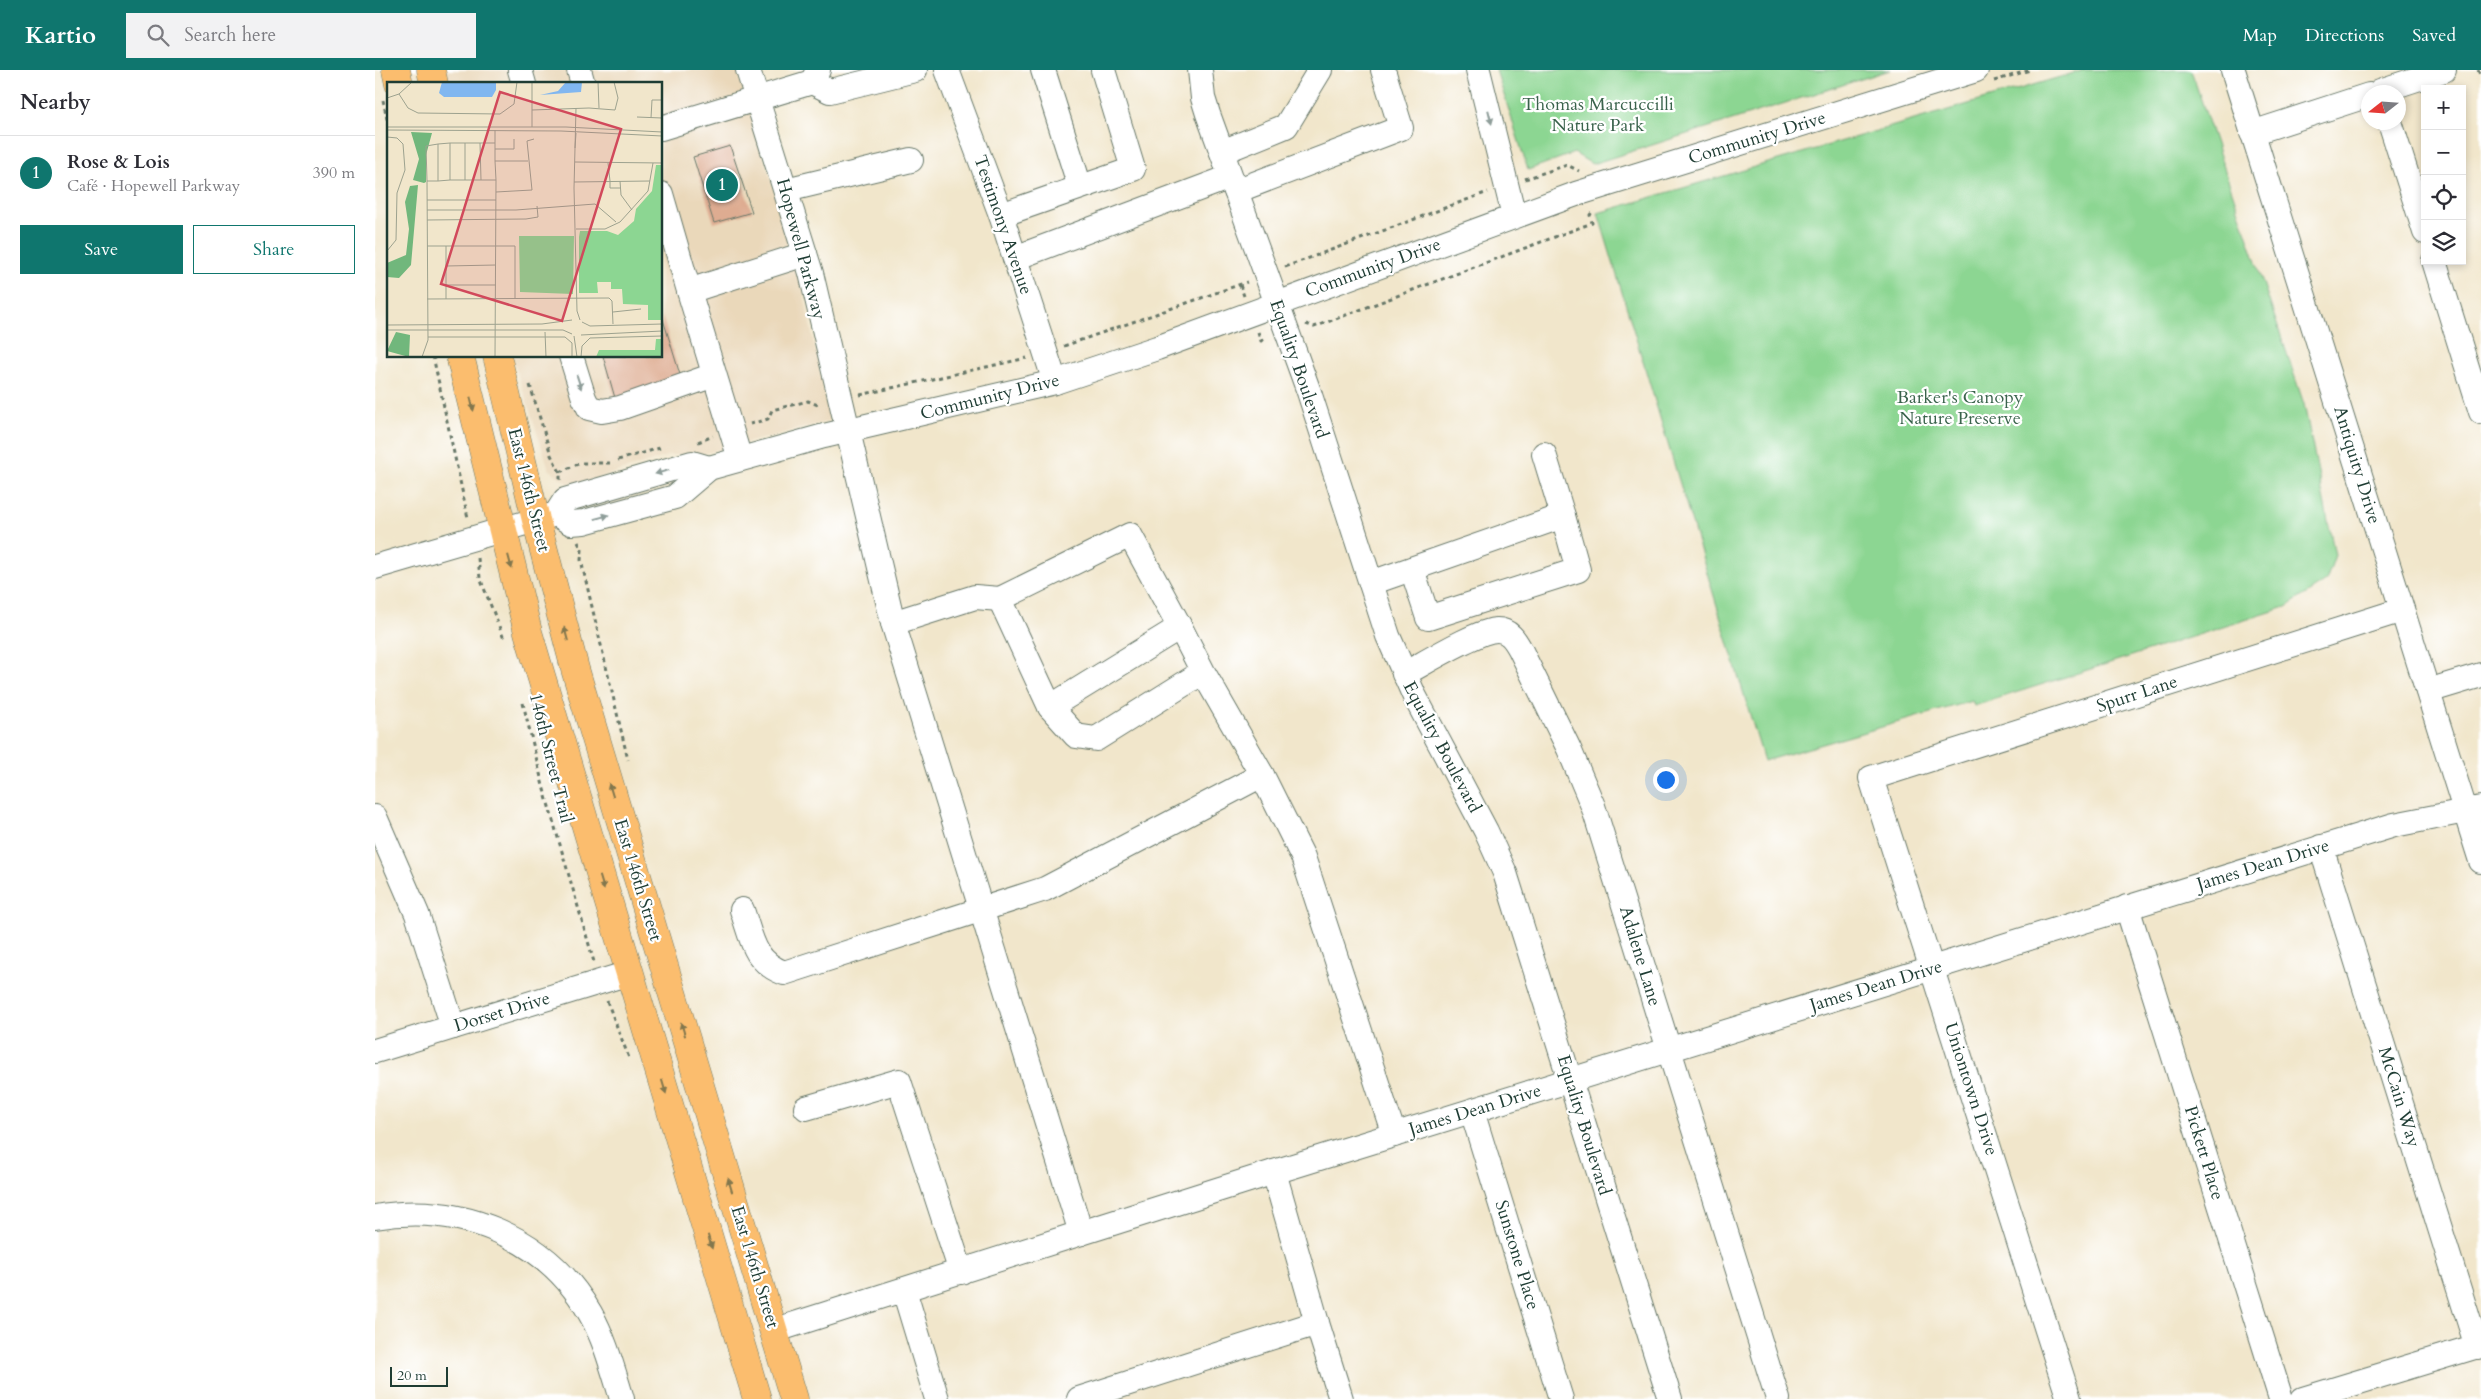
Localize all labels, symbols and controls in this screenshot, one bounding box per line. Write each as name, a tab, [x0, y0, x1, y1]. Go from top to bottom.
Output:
search box	[126, 13, 476, 58]
text: Kartio	[25, 19, 96, 52]
icon: search	[144, 21, 172, 49]
text: Search here	[184, 22, 276, 48]
text: Map	[2243, 23, 2277, 48]
text: Directions	[2305, 23, 2384, 48]
text: Saved	[2412, 23, 2456, 48]
inset map	[387, 82, 663, 358]
north arrow	[2361, 85, 2406, 130]
map controls	[2421, 85, 2466, 265]
button: +	[2421, 85, 2466, 130]
text: Nearby	[20, 88, 91, 117]
park label: Thomas Marcuccilli Nature Park	[1522, 92, 1674, 138]
street label: Community Drive	[1685, 105, 1829, 171]
one-way arrow	[1486, 110, 1494, 125]
button: −	[2421, 130, 2466, 175]
text: Rose & Lois	[67, 149, 170, 175]
street label: Testimony Avenue	[967, 152, 1039, 298]
text: 1	[32, 162, 40, 184]
text: 390 m	[313, 162, 355, 184]
pin: 1	[706, 166, 738, 204]
text: Café · Hopewell Parkway	[67, 175, 240, 197]
button: locate	[2421, 175, 2466, 220]
street label: Hopewell Parkway	[770, 176, 832, 323]
button: layers	[2421, 220, 2466, 265]
button: Save	[20, 225, 183, 274]
button: Share	[193, 225, 355, 274]
street label: Community Drive	[1302, 232, 1444, 304]
street label: Equality Boulevard	[1263, 296, 1335, 442]
street label: Community Drive	[918, 368, 1062, 426]
one-way arrow	[576, 375, 583, 390]
park label: Barker's Canopy Nature Preserve	[1897, 385, 2024, 431]
one-way arrow	[468, 396, 476, 411]
street label: Antiquity Drive	[2327, 403, 2387, 527]
street label: East 146th Street	[502, 425, 557, 555]
one-way arrow	[655, 468, 670, 476]
one-way arrow	[594, 513, 609, 521]
one-way arrow	[507, 554, 515, 569]
one-way arrow	[561, 626, 569, 641]
street label: Spurr Lane	[2093, 669, 2181, 719]
street label: Equality Boulevard	[1397, 677, 1487, 818]
street label: 146th Street Trail	[523, 690, 579, 826]
your location	[1653, 767, 1679, 793]
one-way arrow	[607, 782, 615, 797]
street label: East 146th Street	[608, 816, 669, 945]
street label: James Dean Drive	[2191, 833, 2332, 898]
one-way arrow	[599, 876, 607, 891]
street label: Adalene Lane	[1613, 903, 1667, 1009]
street label: James Dean Drive	[1804, 954, 1945, 1019]
street label: Dorset Drive	[451, 986, 553, 1038]
street label: Uniontown Drive	[1938, 1019, 2004, 1159]
one-way arrow	[679, 1021, 687, 1036]
street label: McCain Way	[2372, 1044, 2426, 1151]
street label: Equality Boulevard	[1551, 1052, 1617, 1199]
street label: James Dean Drive	[1403, 1078, 1544, 1143]
one-way arrow	[660, 1079, 668, 1094]
street label: Pickett Place	[2178, 1103, 2230, 1203]
one-way arrow	[725, 1177, 733, 1192]
street label: Sunstone Place	[1488, 1197, 1546, 1313]
street label: East 146th Street	[725, 1203, 786, 1332]
one-way arrow	[707, 1235, 715, 1250]
scale bar	[390, 1364, 447, 1387]
text: 20 m	[397, 1366, 427, 1385]

